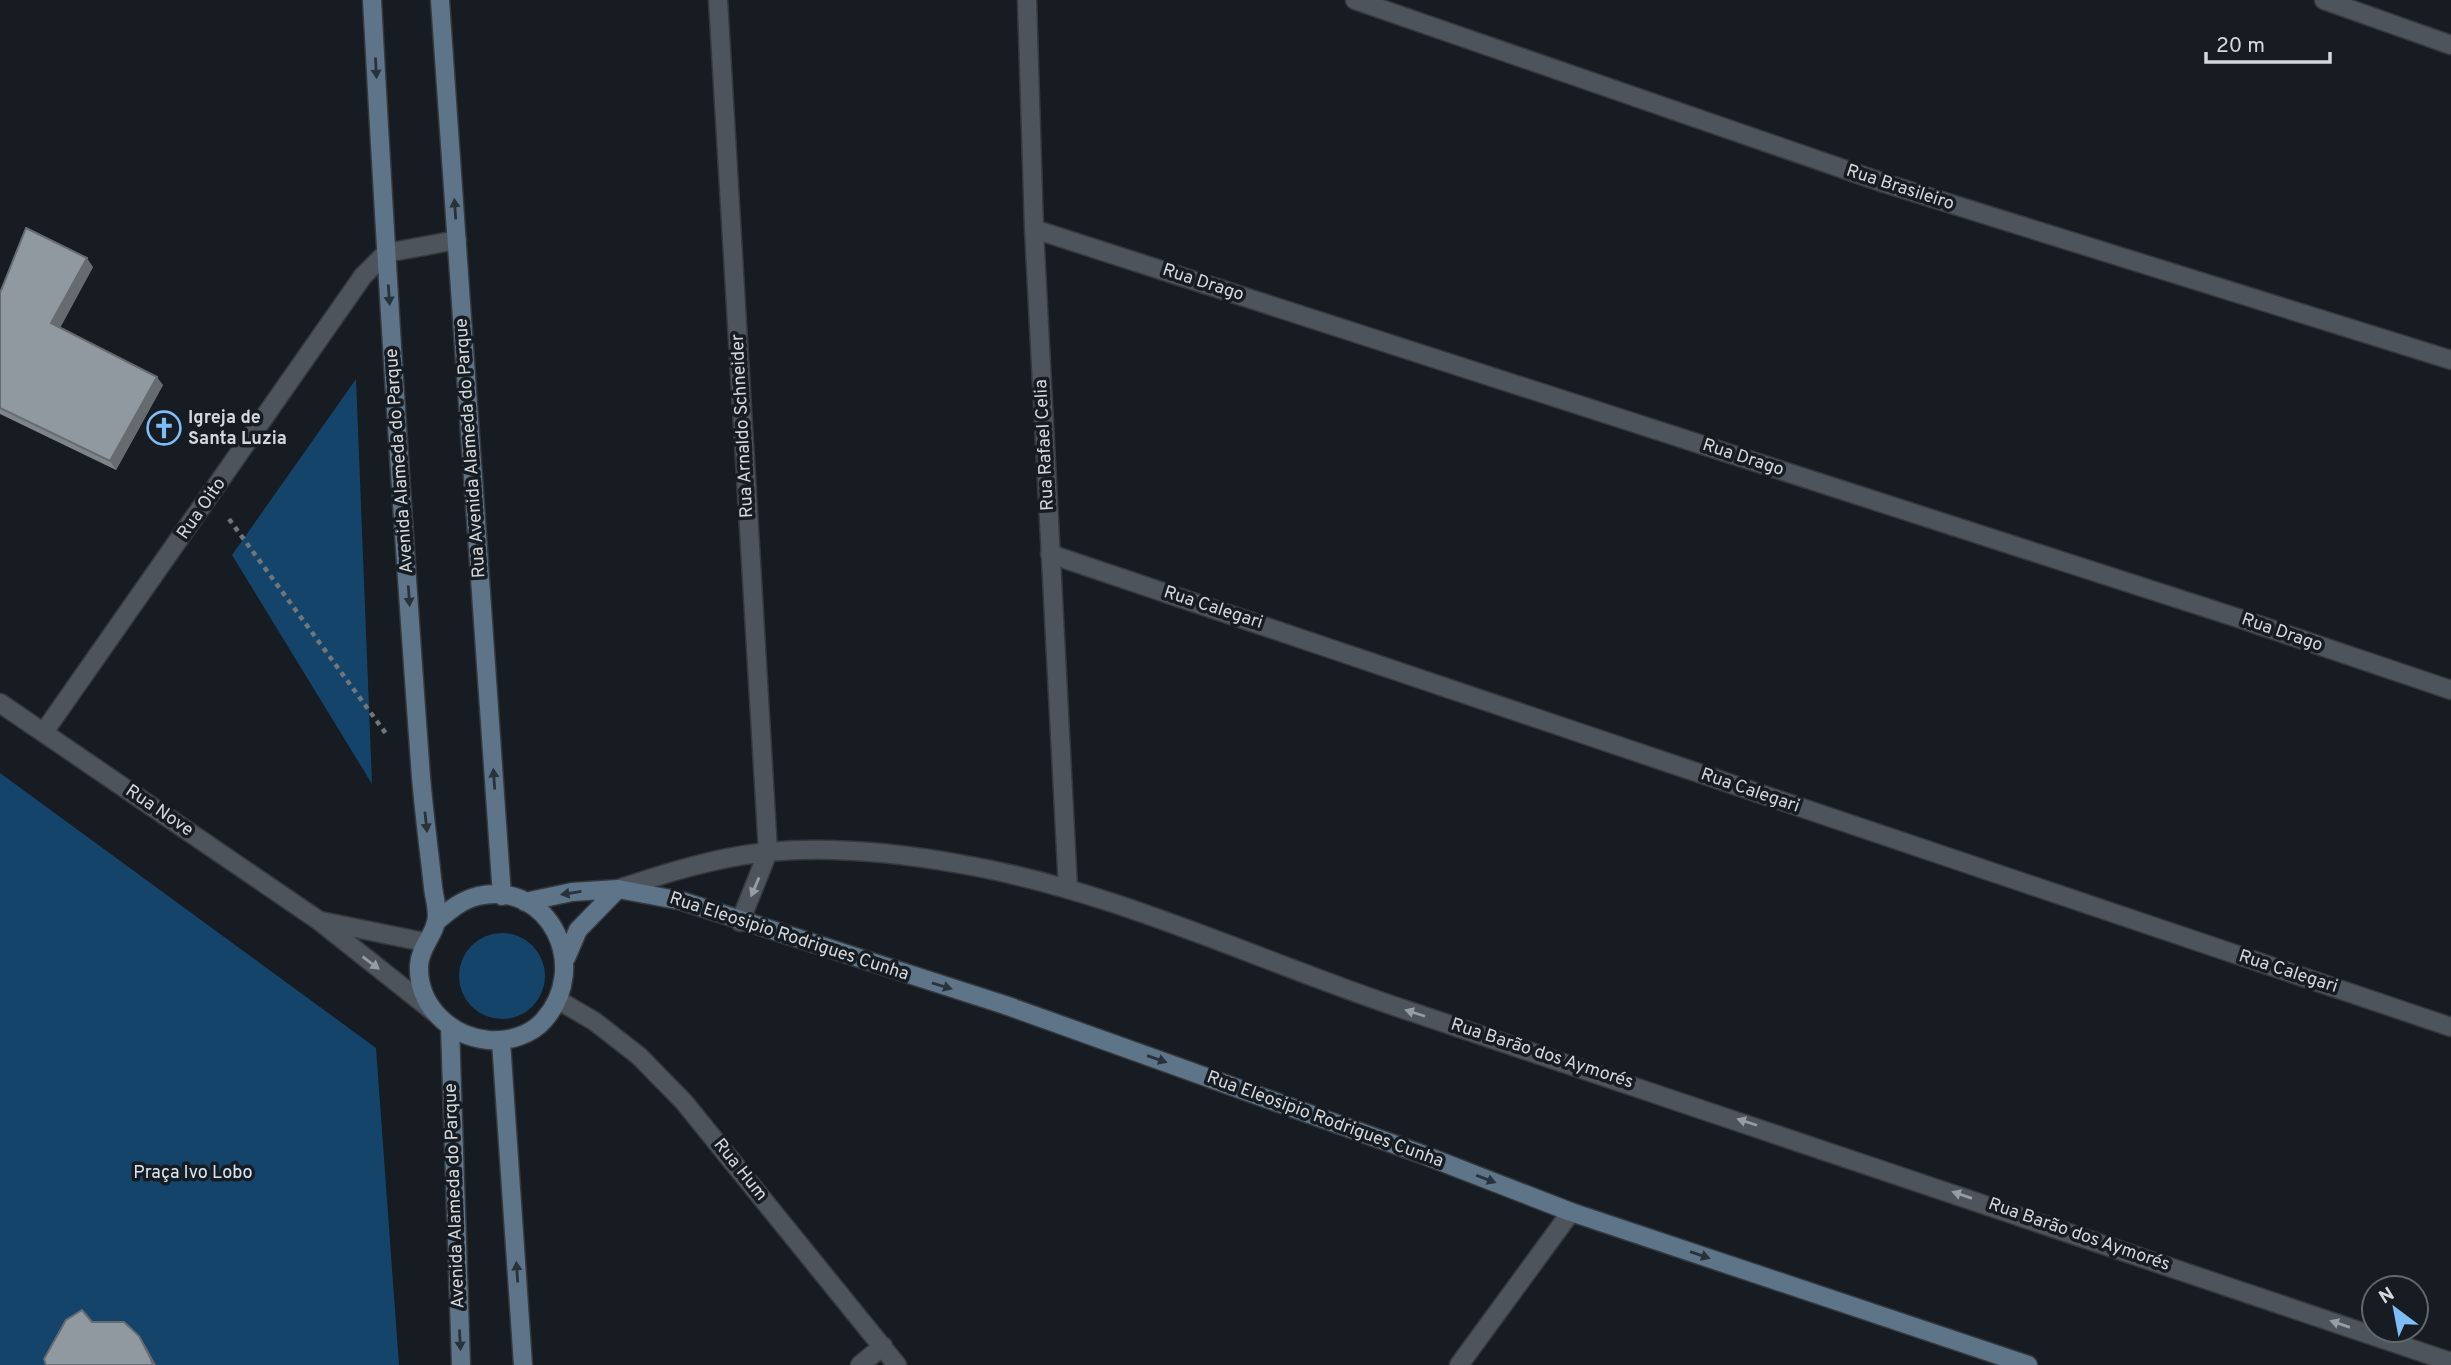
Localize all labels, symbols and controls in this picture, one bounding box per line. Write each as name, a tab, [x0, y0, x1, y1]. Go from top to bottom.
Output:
scale bar	[2206, 21, 2330, 65]
text: 20 m	[2216, 33, 2265, 60]
one-way arrow	[370, 57, 381, 79]
street label: Rua Brasileiro	[1843, 160, 1957, 216]
one-way arrow	[449, 198, 460, 220]
street label: Rua Drago	[1159, 259, 1247, 307]
one-way arrow	[384, 284, 395, 306]
street label: Rua Avenida Alameda do Parque	[450, 317, 492, 579]
street label: Rua Arnaldo Schneider	[727, 333, 759, 519]
street label: Avenida Alameda do Parque	[381, 348, 419, 574]
street label: Rua Rafael Celia	[1030, 379, 1060, 511]
place label: Igreja de Santa Luzia	[188, 407, 287, 451]
church icon: Igreja de Santa Luzia	[145, 409, 183, 447]
street label: Rua Drago	[1699, 434, 1787, 482]
street label: Rua Oito	[172, 474, 232, 544]
street label: Rua Calegari	[1160, 581, 1266, 635]
one-way arrow	[404, 585, 415, 607]
street label: Rua Drago	[2238, 608, 2326, 658]
street label: Rua Calegari	[1698, 763, 1802, 819]
one-way arrow	[488, 767, 499, 789]
street label: Rua Nove	[121, 780, 197, 842]
one-way arrow	[420, 812, 431, 834]
one-way arrow	[749, 877, 760, 898]
street label: Rua Eleosipio Rodrigues Cunha	[666, 887, 912, 987]
one-way arrow	[560, 888, 582, 899]
street label: Rua Calegari	[2235, 945, 2341, 999]
one-way arrow	[362, 956, 380, 970]
one-way arrow	[931, 981, 952, 991]
one-way arrow	[1404, 1007, 1425, 1017]
street label: Rua Barão dos Aymorés	[1448, 1014, 1636, 1094]
one-way arrow	[1146, 1054, 1167, 1065]
street label: Rua Eleosipio Rodrigues Cunha	[1203, 1066, 1447, 1174]
street label: Avenida Alameda do Parque	[440, 1083, 470, 1309]
one-way arrow	[1736, 1116, 1757, 1127]
street label: Rua Hum	[708, 1134, 772, 1206]
park label: Praça Ivo Lobo	[133, 1162, 253, 1185]
one-way arrow	[1475, 1174, 1496, 1185]
one-way arrow	[1952, 1189, 1973, 1200]
street label: Rua Barão dos Aymorés	[1985, 1193, 2173, 1277]
one-way arrow	[1690, 1250, 1711, 1261]
one-way arrow	[511, 1261, 522, 1283]
north arrow	[2360, 1274, 2430, 1344]
text: N	[2375, 1282, 2399, 1310]
one-way arrow	[2329, 1318, 2350, 1329]
one-way arrow	[454, 1329, 465, 1351]

